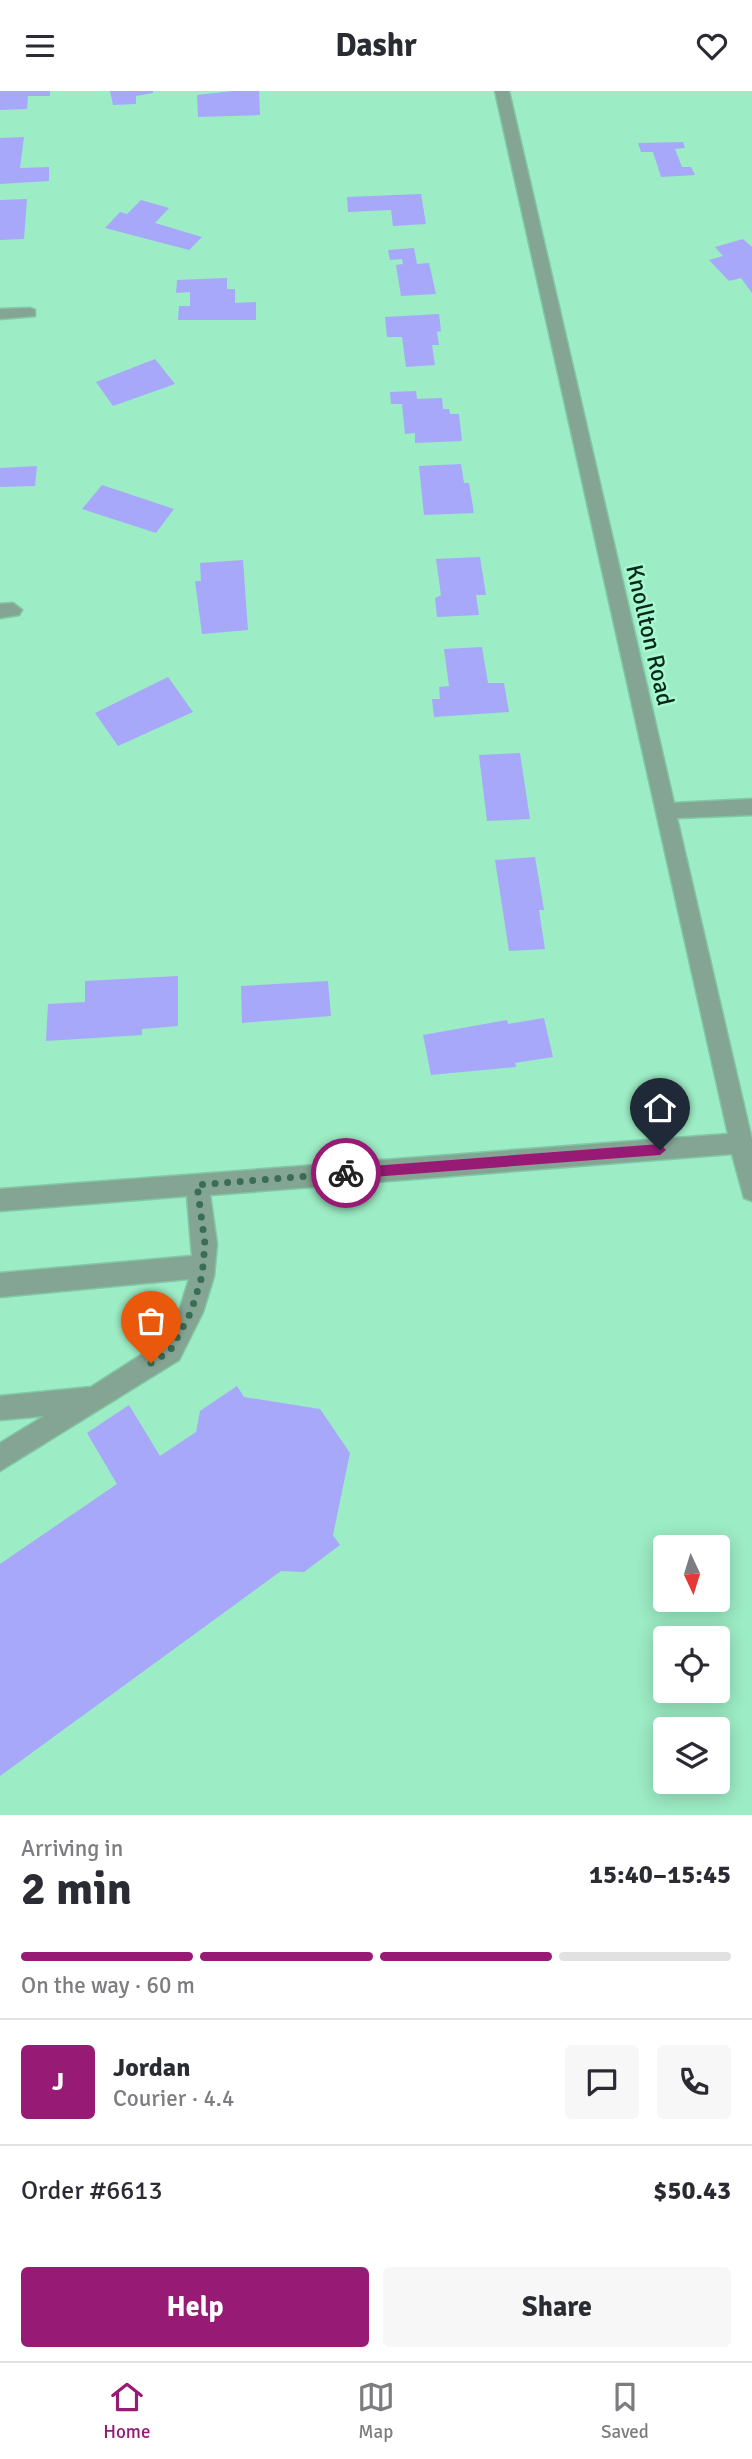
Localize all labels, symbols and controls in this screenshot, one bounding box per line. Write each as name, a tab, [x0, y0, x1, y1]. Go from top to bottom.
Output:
text: Dashr	[335, 26, 417, 65]
icon: menu	[21, 27, 59, 65]
icon: heart	[693, 27, 731, 65]
street label: Knollton Road	[619, 562, 681, 708]
pin	[630, 1078, 690, 1150]
icon: home	[641, 1089, 679, 1127]
courier	[311, 1138, 381, 1208]
icon: bike	[327, 1154, 365, 1192]
pin	[121, 1291, 181, 1363]
icon: bag	[132, 1302, 170, 1340]
north arrow	[653, 1535, 730, 1612]
map controls	[653, 1535, 730, 1794]
button: locate	[653, 1626, 730, 1703]
button: layers	[653, 1717, 730, 1794]
text: Arriving in	[21, 1834, 123, 1863]
text: 15:40–15:45	[589, 1859, 731, 1891]
text: 2 min	[21, 1861, 132, 1917]
text: On the way · 60 m	[21, 1971, 195, 2000]
button: chat	[565, 2045, 639, 2119]
button: phone	[657, 2045, 731, 2119]
text: Jordan	[113, 2052, 190, 2084]
text: J	[52, 2066, 64, 2098]
text: Courier · 4.4	[113, 2084, 234, 2113]
text: Order #6613	[21, 2175, 162, 2207]
text: $50.43	[653, 2175, 731, 2207]
button: Help	[21, 2267, 369, 2347]
button: Share	[383, 2267, 731, 2347]
tab: Home	[103, 2378, 150, 2444]
tab: Map	[357, 2378, 395, 2444]
tab: Saved	[601, 2378, 649, 2444]

